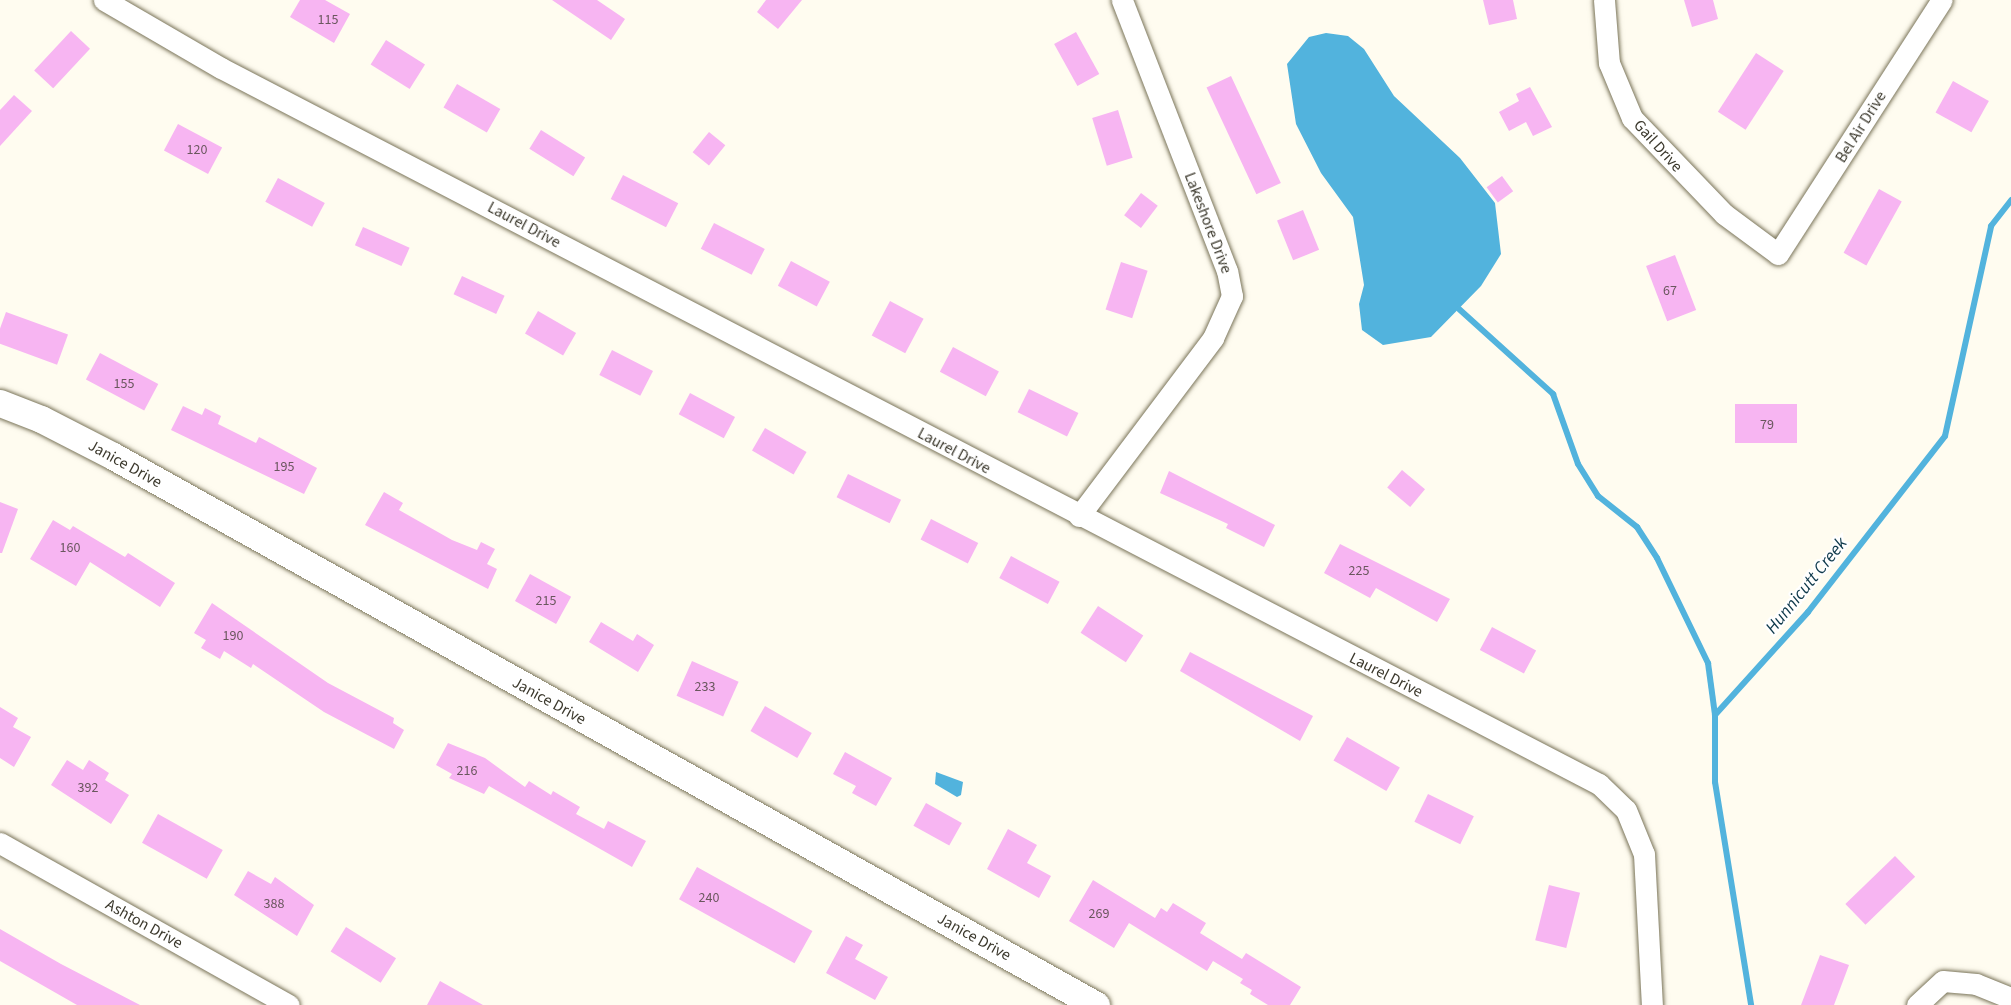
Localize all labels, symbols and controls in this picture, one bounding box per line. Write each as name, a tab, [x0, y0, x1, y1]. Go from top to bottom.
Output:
house number: 115	[318, 12, 338, 28]
street label: Bel Air Drive	[1831, 88, 1891, 166]
street label: Gail Drive	[1630, 116, 1686, 176]
house number: 120	[187, 142, 207, 158]
street label: Lakeshore Drive	[1180, 170, 1236, 276]
street label: Laurel Drive	[484, 198, 564, 252]
house number: 67	[1663, 283, 1677, 299]
house number: 155	[114, 376, 134, 392]
house number: 79	[1760, 417, 1774, 433]
street label: Laurel Drive	[914, 424, 994, 478]
street label: Janice Drive	[85, 436, 165, 492]
house number: 195	[274, 459, 294, 475]
water label: Hunnicutt Creek	[1761, 533, 1853, 639]
house number: 160	[60, 540, 80, 556]
house number: 225	[1349, 563, 1369, 579]
house number: 215	[536, 593, 556, 609]
house number: 190	[223, 628, 243, 644]
street label: Laurel Drive	[1346, 648, 1426, 702]
street label: Janice Drive	[509, 673, 589, 729]
house number: 233	[695, 679, 715, 695]
house number: 216	[457, 763, 477, 779]
house number: 392	[78, 780, 98, 796]
house number: 240	[699, 890, 719, 906]
street label: Ashton Drive	[102, 895, 186, 953]
house number: 388	[264, 896, 284, 912]
house number: 269	[1089, 906, 1109, 922]
street label: Janice Drive	[934, 909, 1014, 965]

